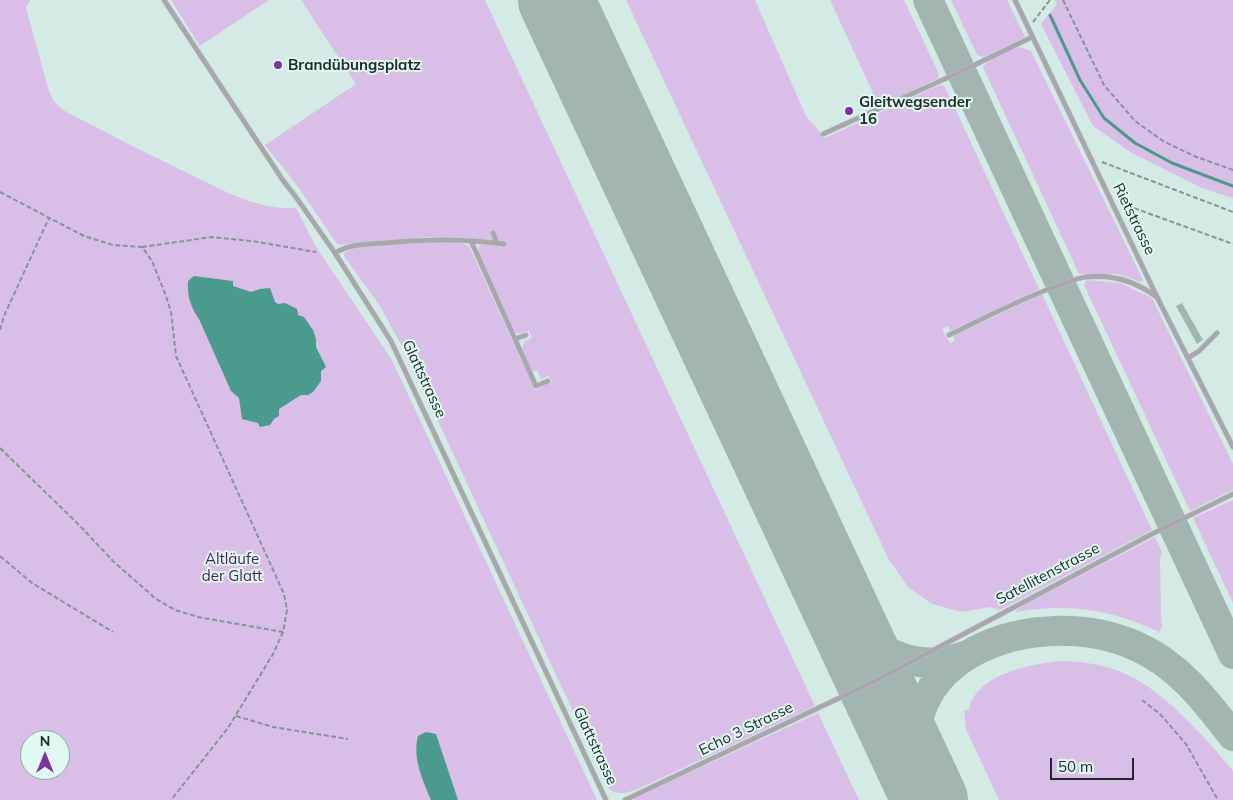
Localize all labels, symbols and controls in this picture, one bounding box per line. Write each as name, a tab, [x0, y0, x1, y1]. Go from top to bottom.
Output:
place label: Brandübungsplatz	[288, 56, 421, 74]
marker: Brandübungsplatz	[272, 59, 284, 71]
place label: Gleitwegsender 16	[859, 93, 971, 128]
marker: Gleitwegsender 16	[843, 105, 855, 117]
street label: Rietstrasse	[1109, 180, 1159, 258]
street label: Glattstrasse	[398, 337, 450, 421]
street label: Satellitenstrasse	[993, 539, 1103, 609]
park label: Altläufe der Glatt	[202, 550, 262, 585]
street label: Echo 3 Strasse	[696, 698, 796, 760]
street label: Glattstrasse	[569, 704, 621, 788]
north arrow	[20, 730, 70, 780]
text: N	[40, 732, 50, 750]
scale bar	[1053, 748, 1137, 780]
text: 50 m	[1058, 757, 1093, 776]

